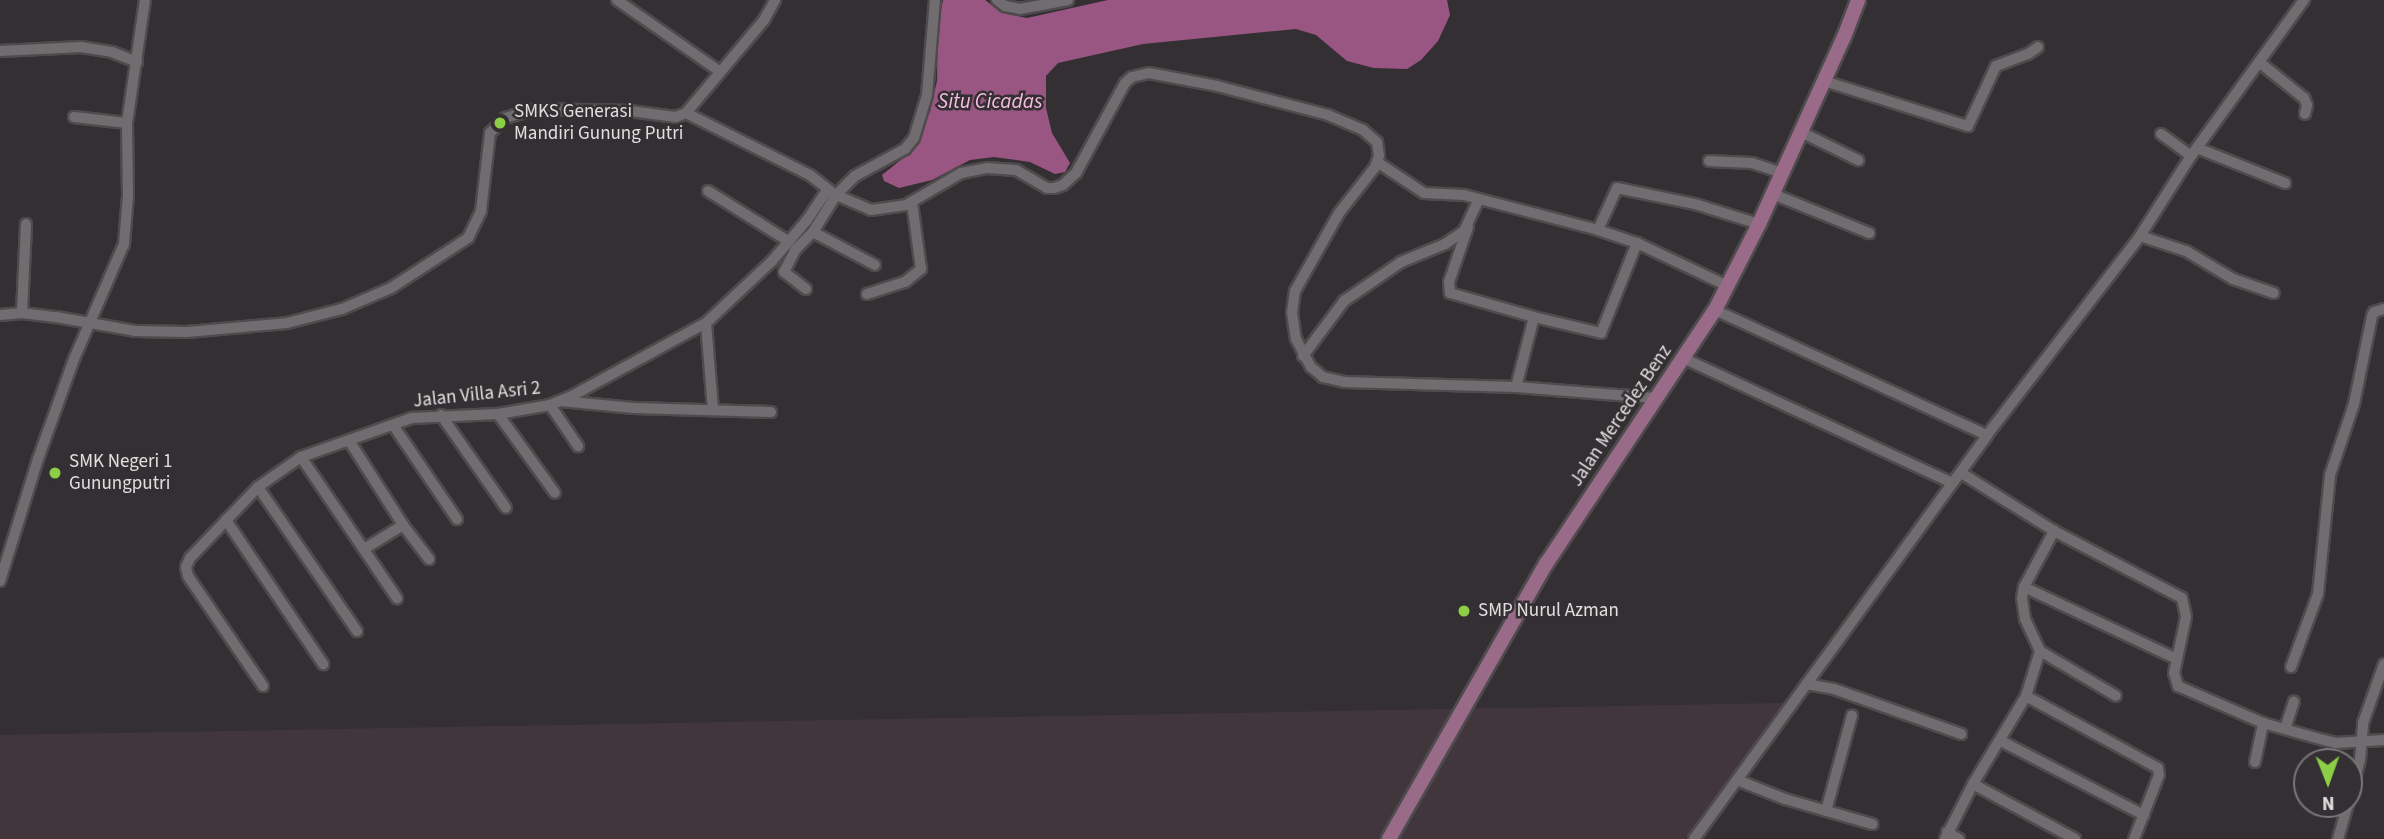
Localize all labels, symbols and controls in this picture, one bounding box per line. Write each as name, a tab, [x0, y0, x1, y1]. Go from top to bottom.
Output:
water label: Situ Cicadas	[938, 88, 1042, 114]
place label: SMKS Generasi Mandiri Gunung Putri	[514, 101, 683, 145]
marker: SMKS Generasi Mandiri Gunung Putri	[492, 115, 508, 131]
street label: Jalan Mercedez Benz	[1565, 341, 1677, 491]
street label: Jalan Villa Asri 2	[412, 377, 542, 413]
place label: SMK Negeri 1 Gunungputri	[69, 451, 173, 495]
marker: SMK Negeri 1 Gunungputri	[47, 465, 63, 481]
place label: SMP Nurul Azman	[1478, 600, 1619, 622]
marker: SMP Nurul Azman	[1456, 603, 1472, 619]
north arrow	[2293, 748, 2363, 818]
text: N	[2322, 789, 2335, 816]

